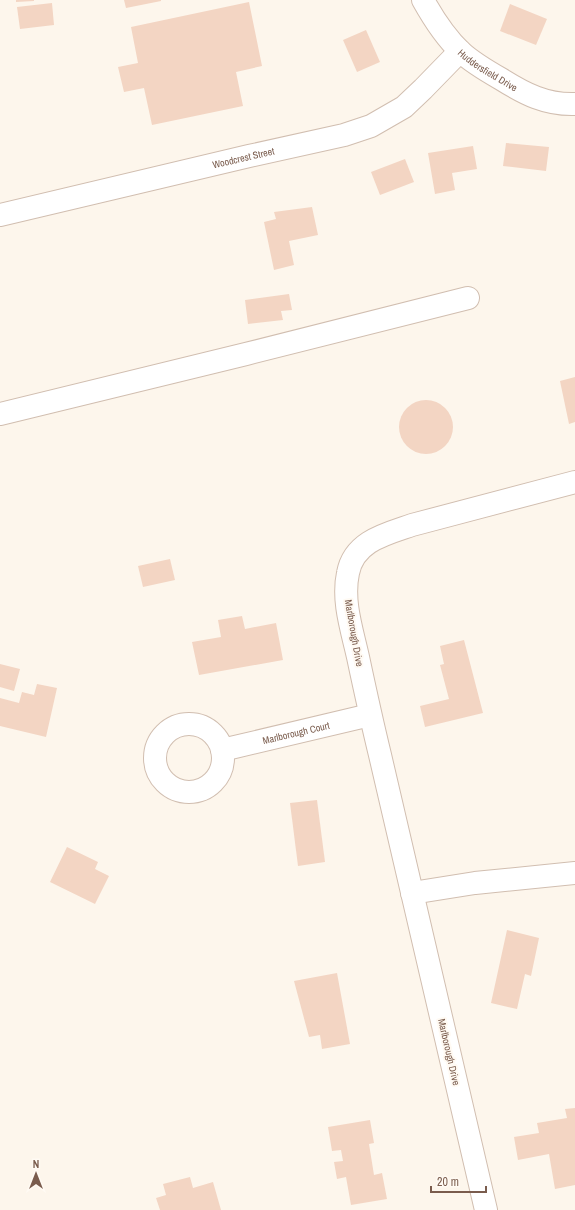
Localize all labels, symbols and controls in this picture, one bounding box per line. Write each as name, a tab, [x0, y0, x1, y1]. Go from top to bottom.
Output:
street label: Huddersfield Drive	[455, 46, 520, 94]
street label: Woodcrest Street	[211, 144, 276, 171]
street label: Marlborough Drive	[342, 598, 366, 668]
street label: Marlborough Court	[261, 718, 331, 747]
street label: Marlborough Drive	[435, 1017, 463, 1087]
north arrow	[16, 1154, 56, 1194]
text: N	[33, 1157, 39, 1171]
scale bar	[431, 1168, 486, 1194]
text: 20 m	[437, 1174, 459, 1190]

